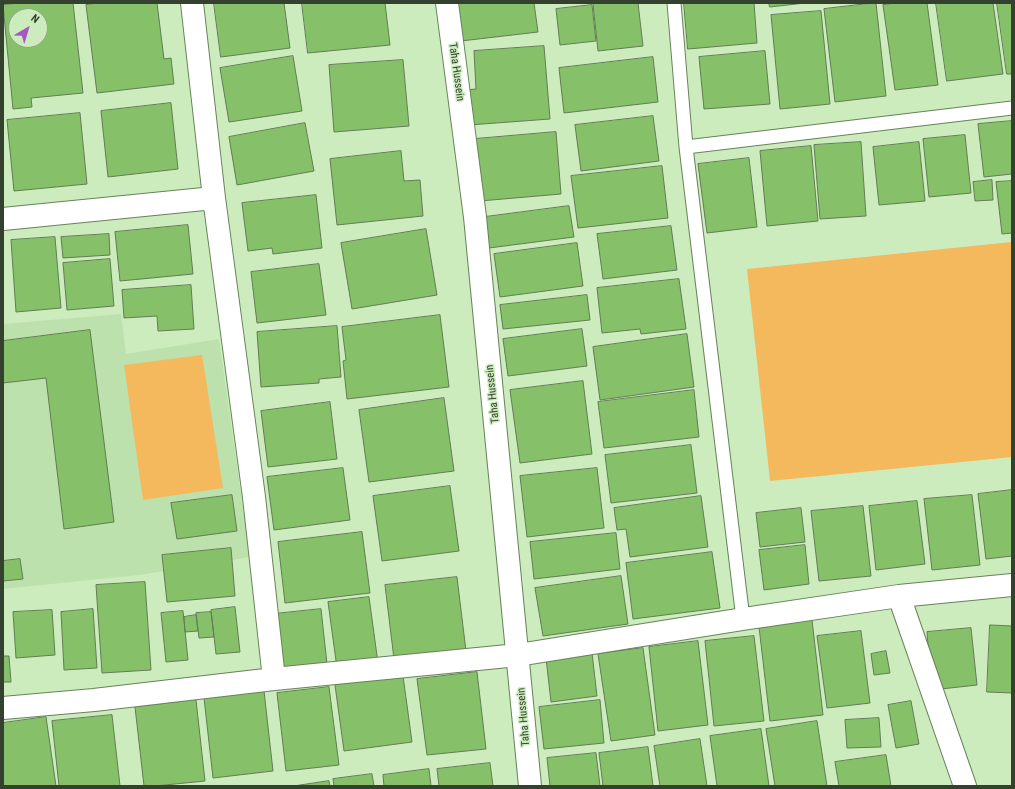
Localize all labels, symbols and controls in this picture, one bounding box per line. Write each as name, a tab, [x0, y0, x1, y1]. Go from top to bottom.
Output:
north arrow	[8, 8, 48, 48]
text: N	[28, 12, 42, 26]
street label: Taha Hussein	[445, 42, 467, 102]
street label: Taha Hussein	[483, 364, 503, 424]
street label: Taha Hussein	[515, 687, 533, 747]

